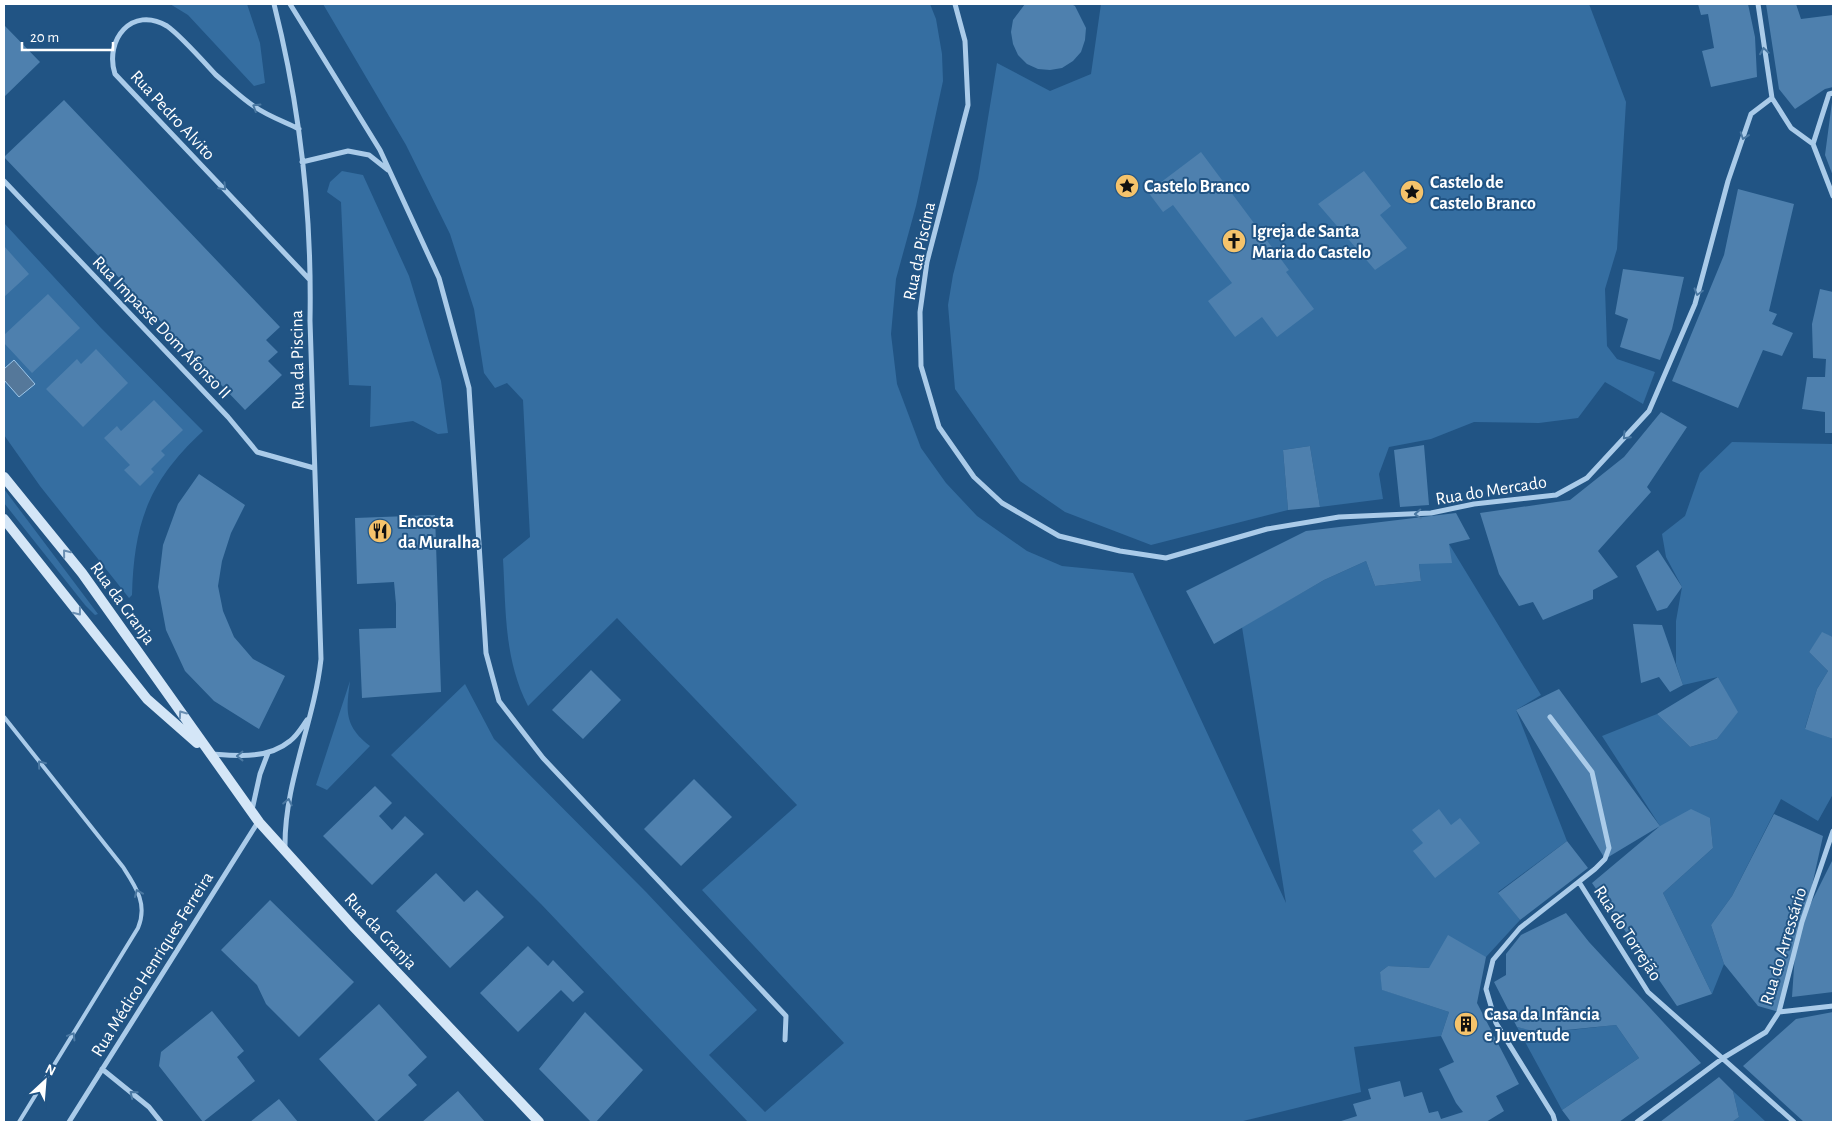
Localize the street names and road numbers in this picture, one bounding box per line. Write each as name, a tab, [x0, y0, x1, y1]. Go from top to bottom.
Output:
street label: Rua Pedro Alvito	[126, 67, 218, 164]
street label: Rua da Piscina	[901, 200, 939, 302]
street label: Rua Impasse Dom Afonso II	[89, 253, 234, 402]
street label: Rua da Piscina	[288, 310, 308, 410]
street label: Rua do Mercado	[1434, 473, 1548, 509]
street label: Rua da Granja	[86, 559, 158, 648]
street label: Rua Médico Henriques Ferreira	[88, 869, 217, 1060]
street label: Rua do Torrejão	[1590, 883, 1665, 984]
street label: Rua do Arressário	[1758, 885, 1810, 1007]
street label: Rua da Granja	[341, 890, 420, 973]

